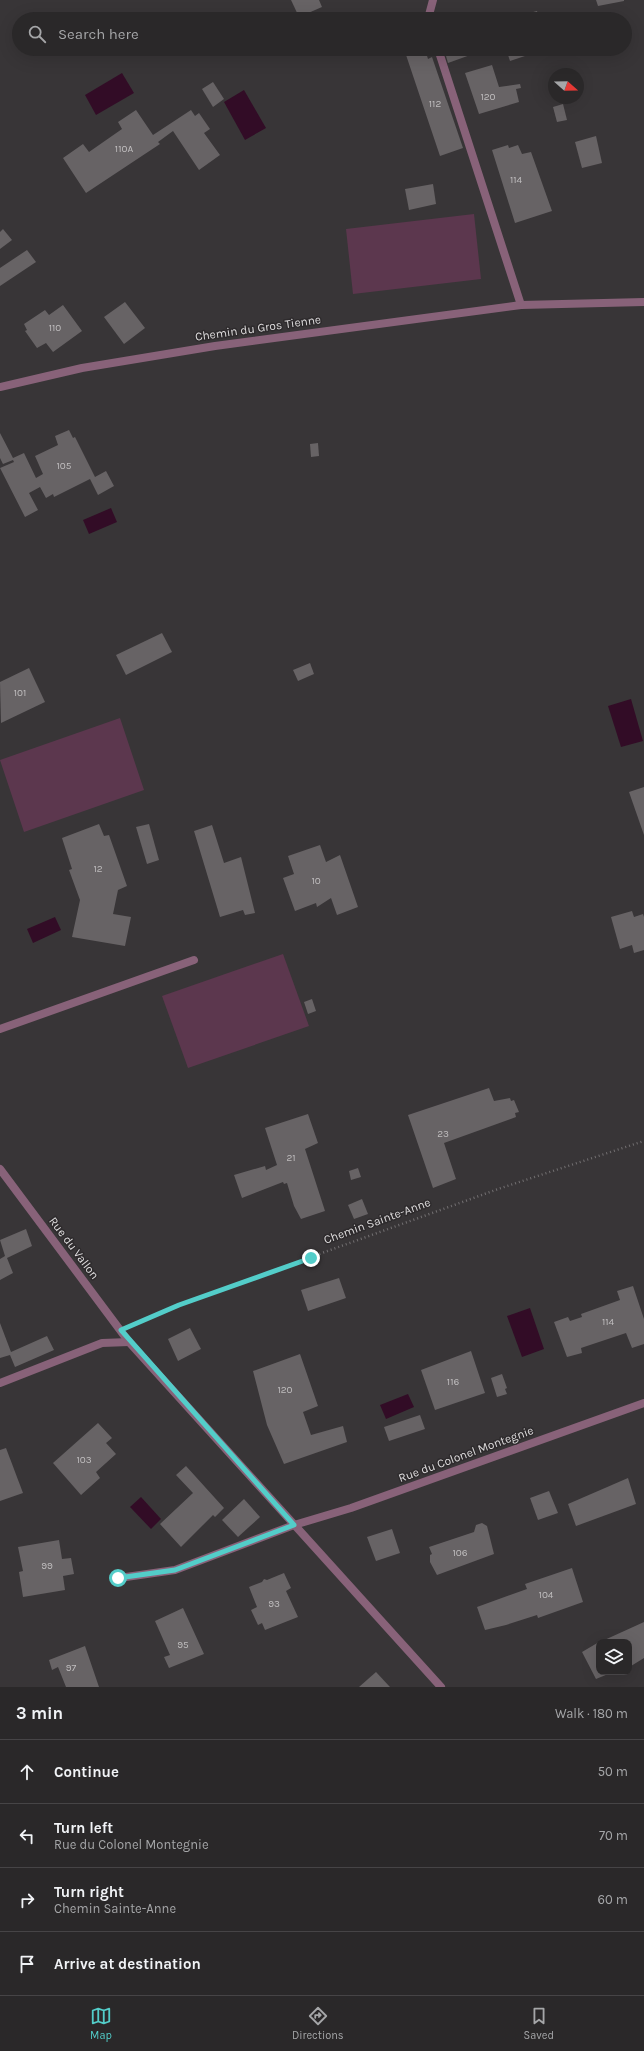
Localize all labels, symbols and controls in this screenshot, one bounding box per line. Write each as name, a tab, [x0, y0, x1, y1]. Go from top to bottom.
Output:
search box	[12, 12, 632, 56]
icon: search	[26, 23, 48, 45]
text: Search here	[58, 25, 139, 43]
north arrow	[548, 68, 584, 104]
house number: 120	[480, 91, 496, 103]
house number: 112	[429, 98, 441, 110]
house number: 110A	[115, 143, 133, 155]
house number: 114	[510, 174, 523, 186]
street label: Chemin du Gros Tienne	[194, 312, 322, 344]
house number: 110	[49, 322, 61, 334]
house number: 105	[57, 460, 72, 472]
house number: 101	[14, 687, 26, 699]
house number: 12	[93, 863, 103, 875]
house number: 10	[311, 875, 321, 887]
house number: 23	[437, 1128, 449, 1140]
house number: 21	[286, 1152, 296, 1164]
street label: Chemin Sainte-Anne	[322, 1195, 432, 1247]
street label: Rue du Vallon	[46, 1214, 102, 1282]
route end	[302, 1249, 320, 1267]
house number: 114	[602, 1316, 615, 1328]
house number: 116	[447, 1376, 459, 1388]
house number: 120	[277, 1384, 293, 1396]
street label: Rue du Colonel Montegnie	[397, 1423, 535, 1485]
house number: 103	[76, 1454, 92, 1466]
house number: 106	[453, 1547, 468, 1559]
house number: 99	[41, 1560, 53, 1572]
route start	[109, 1569, 127, 1587]
house number: 104	[539, 1589, 554, 1601]
house number: 93	[268, 1598, 280, 1610]
house number: 95	[177, 1639, 189, 1651]
map controls	[596, 1639, 632, 1675]
button: layers	[596, 1639, 632, 1675]
house number: 97	[66, 1662, 77, 1674]
text: 3 min	[16, 1703, 63, 1723]
text: Walk · 180 m	[555, 1706, 628, 1721]
icon: ahead	[16, 1761, 38, 1783]
text: Continue	[54, 1763, 119, 1781]
text: 50 m	[598, 1764, 628, 1779]
text: Turn left	[54, 1819, 113, 1837]
icon: left	[16, 1825, 38, 1847]
text: 70 m	[599, 1828, 628, 1843]
text: Rue du Colonel Montegnie	[54, 1837, 209, 1852]
text: Turn right	[54, 1883, 124, 1901]
icon: right	[16, 1889, 38, 1911]
text: 60 m	[598, 1892, 628, 1907]
text: Chemin Sainte-Anne	[54, 1901, 176, 1916]
icon: arrive	[16, 1953, 38, 1975]
text: Arrive at destination	[54, 1955, 201, 1973]
tab: Map	[90, 2005, 112, 2042]
tab: Directions	[292, 2005, 344, 2042]
tab: Saved	[524, 2005, 554, 2042]

